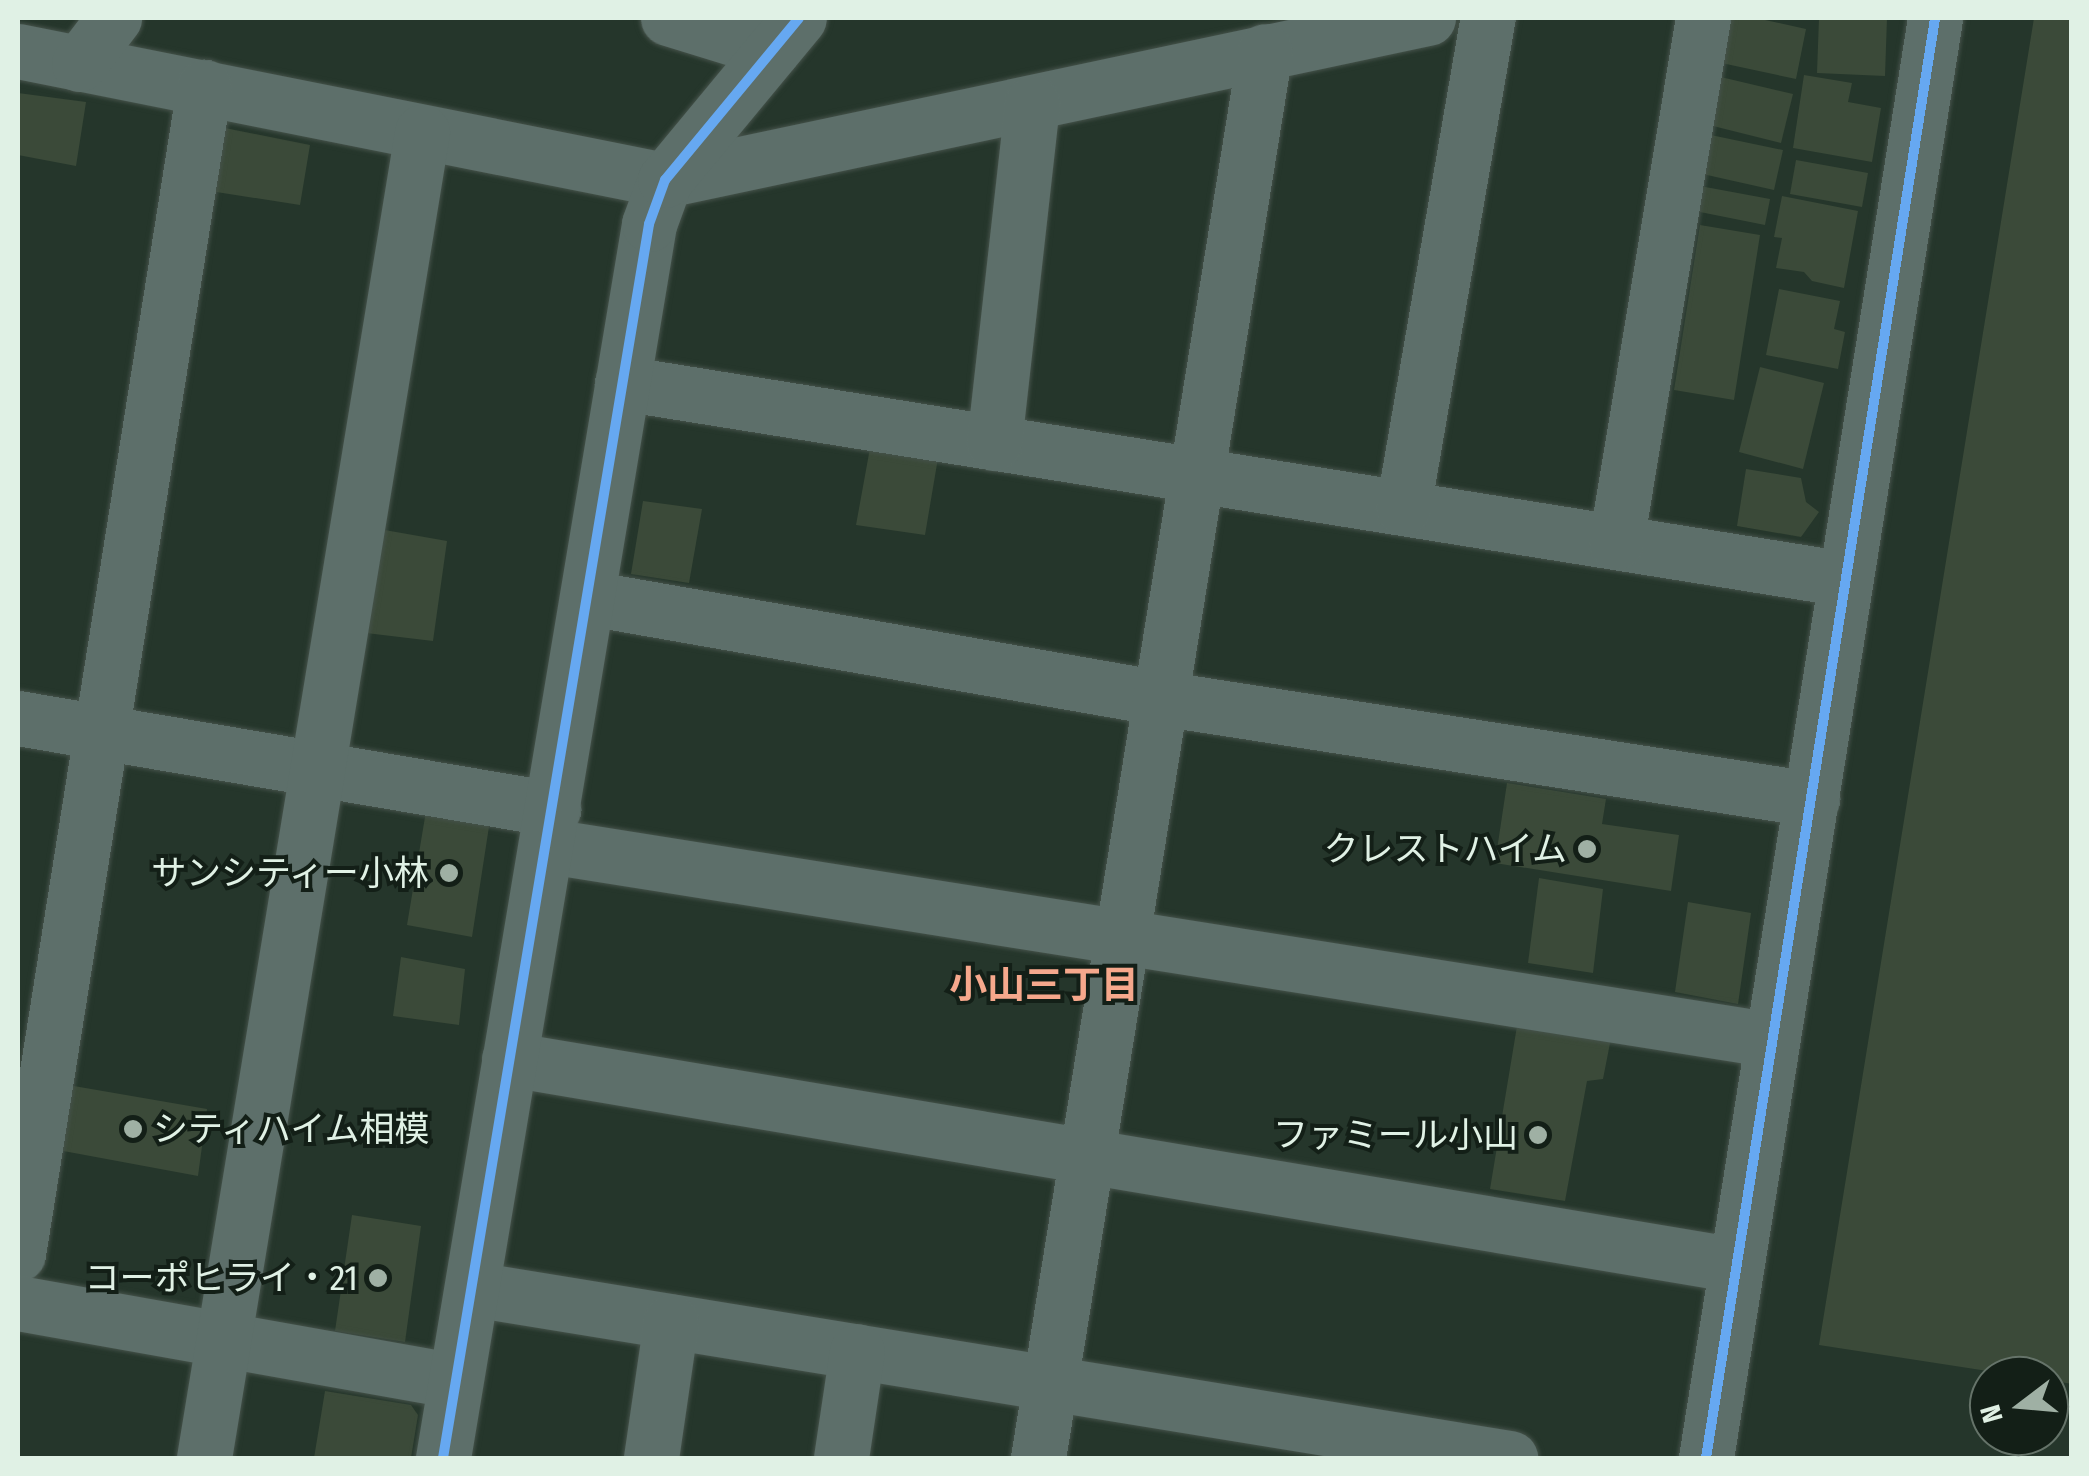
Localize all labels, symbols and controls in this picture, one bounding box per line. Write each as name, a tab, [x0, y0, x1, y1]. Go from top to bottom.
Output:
place label: クレストハイム	[1322, 828, 1567, 870]
marker: クレストハイム	[1576, 838, 1598, 860]
place label: サンシティー小林	[149, 852, 429, 894]
marker: サンシティー小林	[438, 862, 460, 884]
district label: 小山三丁目	[949, 963, 1139, 1009]
place label: シティハイム相模	[153, 1108, 433, 1150]
place label: ファミール小山	[1273, 1114, 1518, 1156]
marker: シティハイム相模	[122, 1118, 144, 1140]
marker: ファミール小山	[1527, 1124, 1549, 1146]
place label: コーポヒライ・21	[85, 1257, 358, 1299]
marker: コーポヒライ・21	[367, 1267, 389, 1289]
north arrow	[1969, 1356, 2069, 1456]
text: N	[1973, 1401, 2010, 1426]

